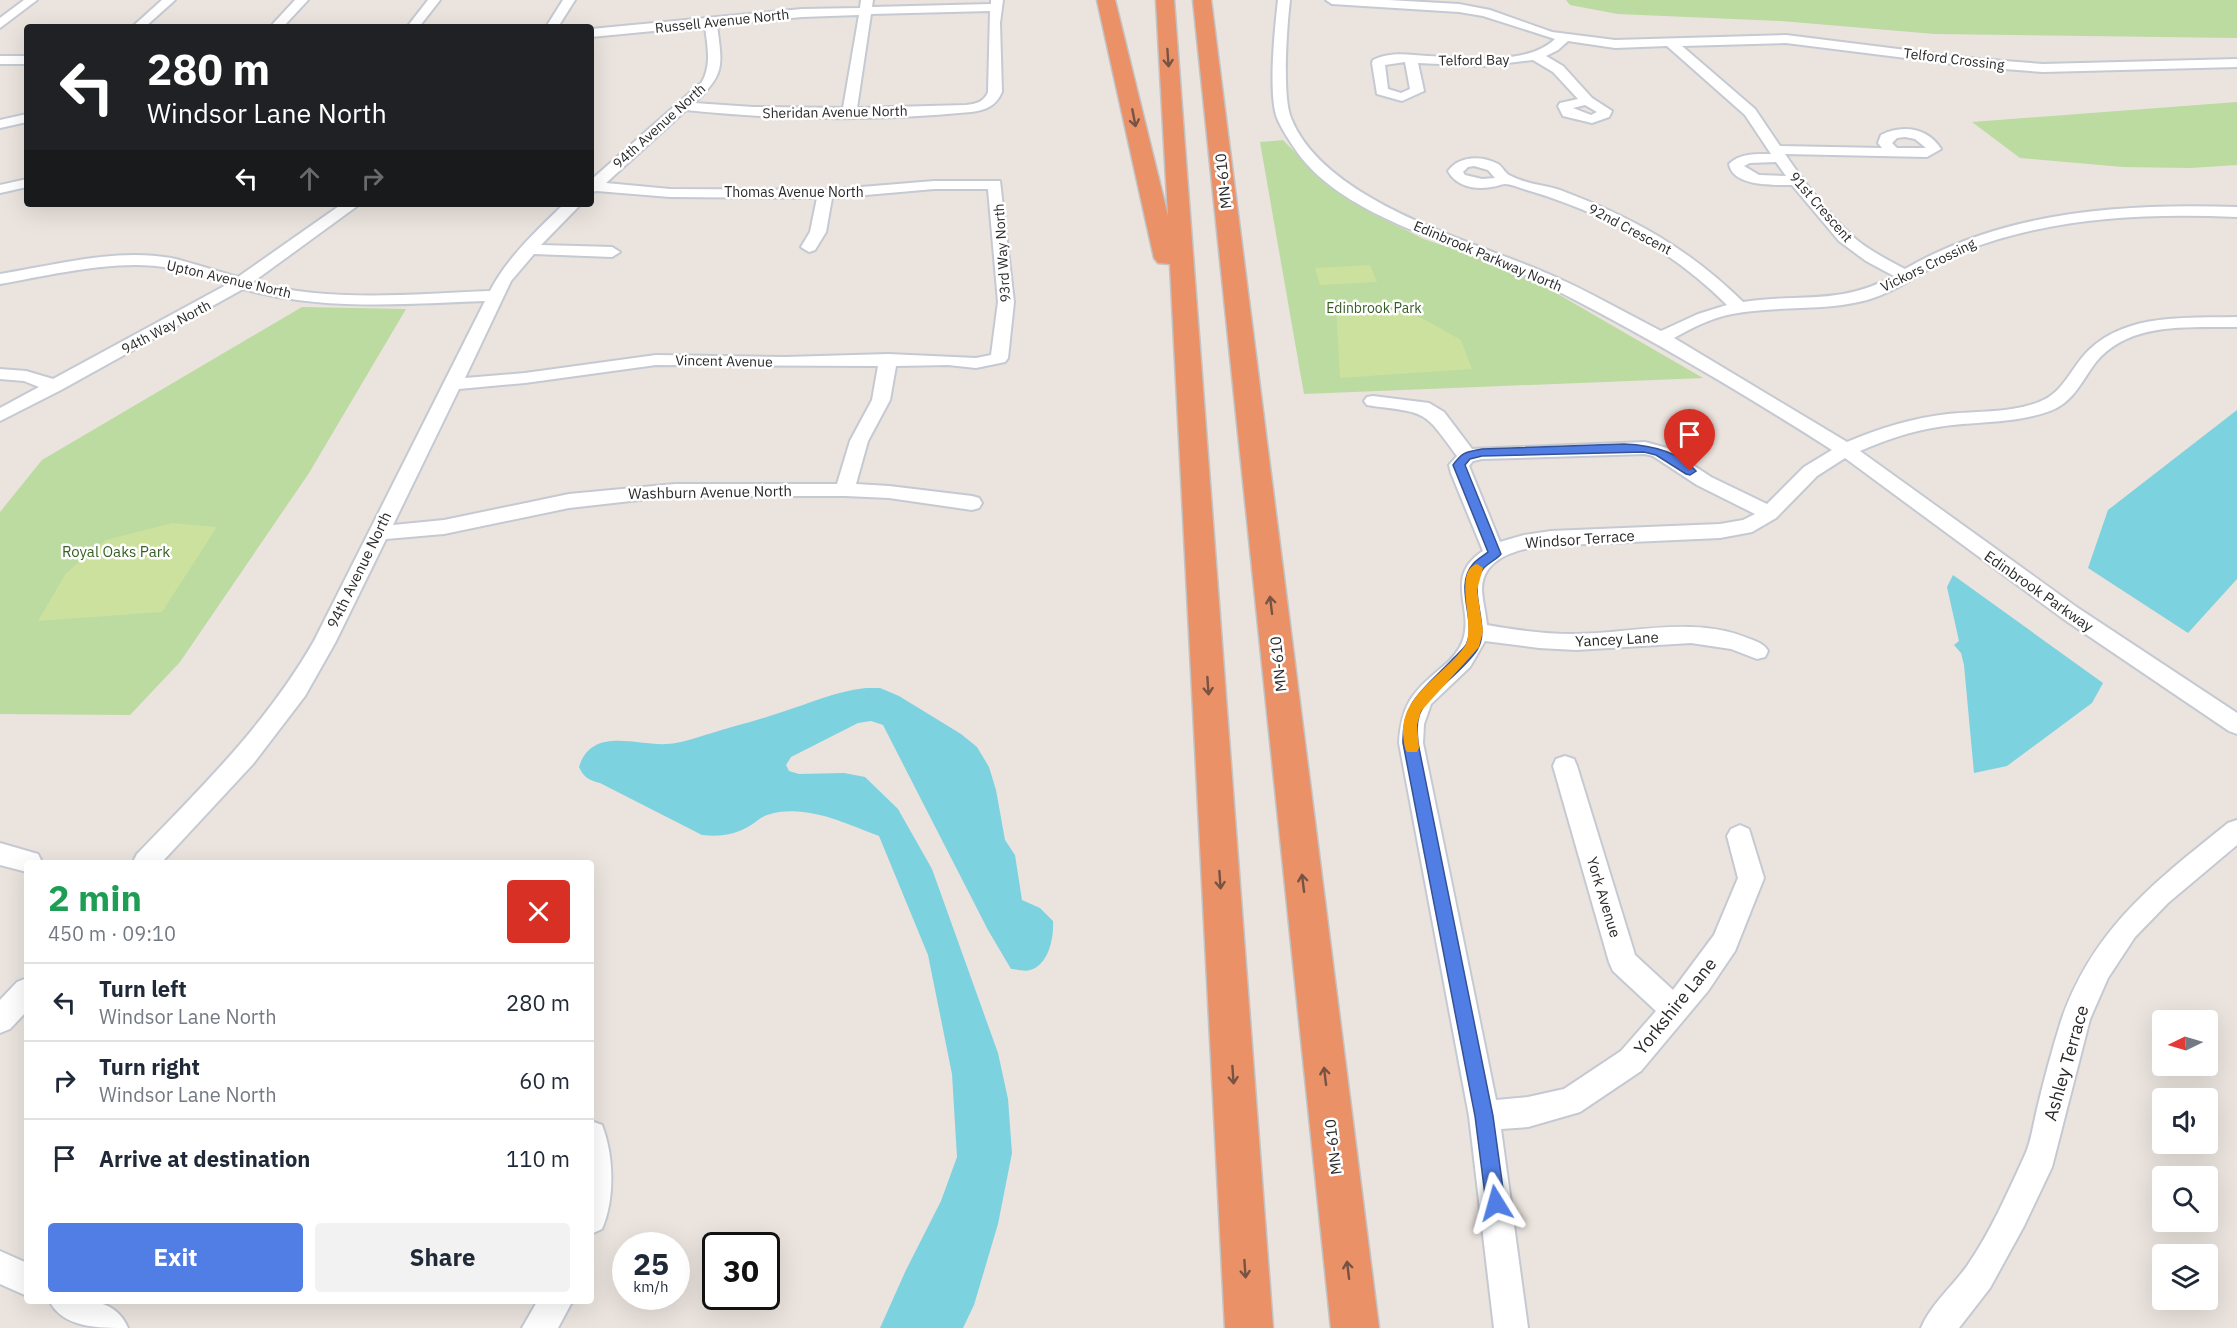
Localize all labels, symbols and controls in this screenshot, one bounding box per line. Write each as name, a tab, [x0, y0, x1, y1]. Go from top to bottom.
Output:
street label: Russell Avenue North	[654, 5, 790, 37]
text: 280 m	[147, 42, 270, 97]
street label: Telford Crossing	[1903, 44, 2006, 74]
icon: left	[48, 48, 126, 126]
one-way arrow	[1163, 48, 1174, 68]
street label: Telford Bay	[1438, 50, 1510, 70]
street label: 94th Avenue North	[609, 80, 709, 172]
text: Windsor Lane North	[147, 95, 387, 130]
street label: Sheridan Avenue North	[762, 102, 908, 122]
one-way arrow	[1128, 109, 1140, 128]
street label: MN-610	[1211, 152, 1235, 210]
icon: left	[230, 162, 263, 195]
icon: ahead	[293, 162, 326, 195]
icon: right	[356, 162, 389, 195]
street label: 91st Crescent	[1785, 168, 1857, 246]
street label: Thomas Avenue North	[724, 183, 864, 201]
street label: 92nd Crescent	[1585, 199, 1675, 259]
street label: 93rd Way North	[990, 203, 1014, 303]
street label: Edinbrook Parkway North	[1411, 217, 1565, 295]
street label: Vickors Crossing	[1878, 234, 1979, 296]
street label: Upton Avenue North	[165, 256, 293, 302]
street label: 94th Way North	[118, 296, 214, 358]
park label: Edinbrook Park	[1326, 299, 1422, 317]
street label: Vincent Avenue	[675, 351, 773, 371]
pin	[1664, 409, 1715, 471]
icon: arrive	[1673, 418, 1706, 451]
street label: Washburn Avenue North	[628, 481, 792, 503]
street label: 94th Avenue North	[323, 509, 395, 631]
street label: Windsor Terrace	[1525, 526, 1635, 552]
park label: Royal Oaks Park	[62, 542, 170, 561]
street label: Edinbrook Parkway	[1981, 546, 2098, 636]
one-way arrow	[1266, 596, 1277, 616]
street label: Yancey Lane	[1575, 627, 1659, 651]
street label: MN-610	[1266, 635, 1290, 693]
one-way arrow	[1203, 675, 1214, 695]
street label: York Avenue	[1583, 854, 1625, 940]
one-way arrow	[1215, 870, 1226, 890]
one-way arrow	[1297, 873, 1308, 893]
text: 2 min	[48, 874, 142, 921]
button: close	[507, 880, 570, 943]
text: 450 m · 09:10	[48, 920, 176, 947]
street label: Yorkshire Lane	[1629, 953, 1721, 1059]
text: Turn left	[99, 974, 187, 1003]
icon: left	[48, 986, 81, 1019]
text: 280 m	[506, 988, 570, 1017]
text: Windsor Lane North	[99, 1003, 277, 1030]
street label: Ashley Terrace	[2039, 1003, 2093, 1123]
north arrow	[2152, 1010, 2218, 1076]
map controls	[2152, 1010, 2218, 1310]
text: Turn right	[99, 1052, 200, 1081]
icon: right	[48, 1064, 81, 1097]
one-way arrow	[1227, 1064, 1238, 1084]
text: 60 m	[519, 1066, 570, 1095]
one-way arrow	[1319, 1067, 1330, 1087]
text: Windsor Lane North	[99, 1081, 277, 1108]
button: sound	[2152, 1088, 2218, 1154]
street label: MN-610	[1320, 1118, 1346, 1176]
icon: arrive	[48, 1142, 81, 1175]
text: Arrive at destination	[99, 1144, 310, 1173]
text: 110 m	[506, 1144, 570, 1173]
button: search	[2152, 1166, 2218, 1232]
position arrow	[1464, 1171, 1528, 1235]
button: Exit	[48, 1223, 303, 1292]
button: Share	[315, 1223, 570, 1292]
speed limit sign: 30	[702, 1232, 780, 1310]
text: 25	[633, 1244, 669, 1283]
button: layers	[2152, 1244, 2218, 1310]
one-way arrow	[1239, 1259, 1250, 1279]
one-way arrow	[1342, 1260, 1353, 1280]
text: km/h	[633, 1277, 669, 1296]

